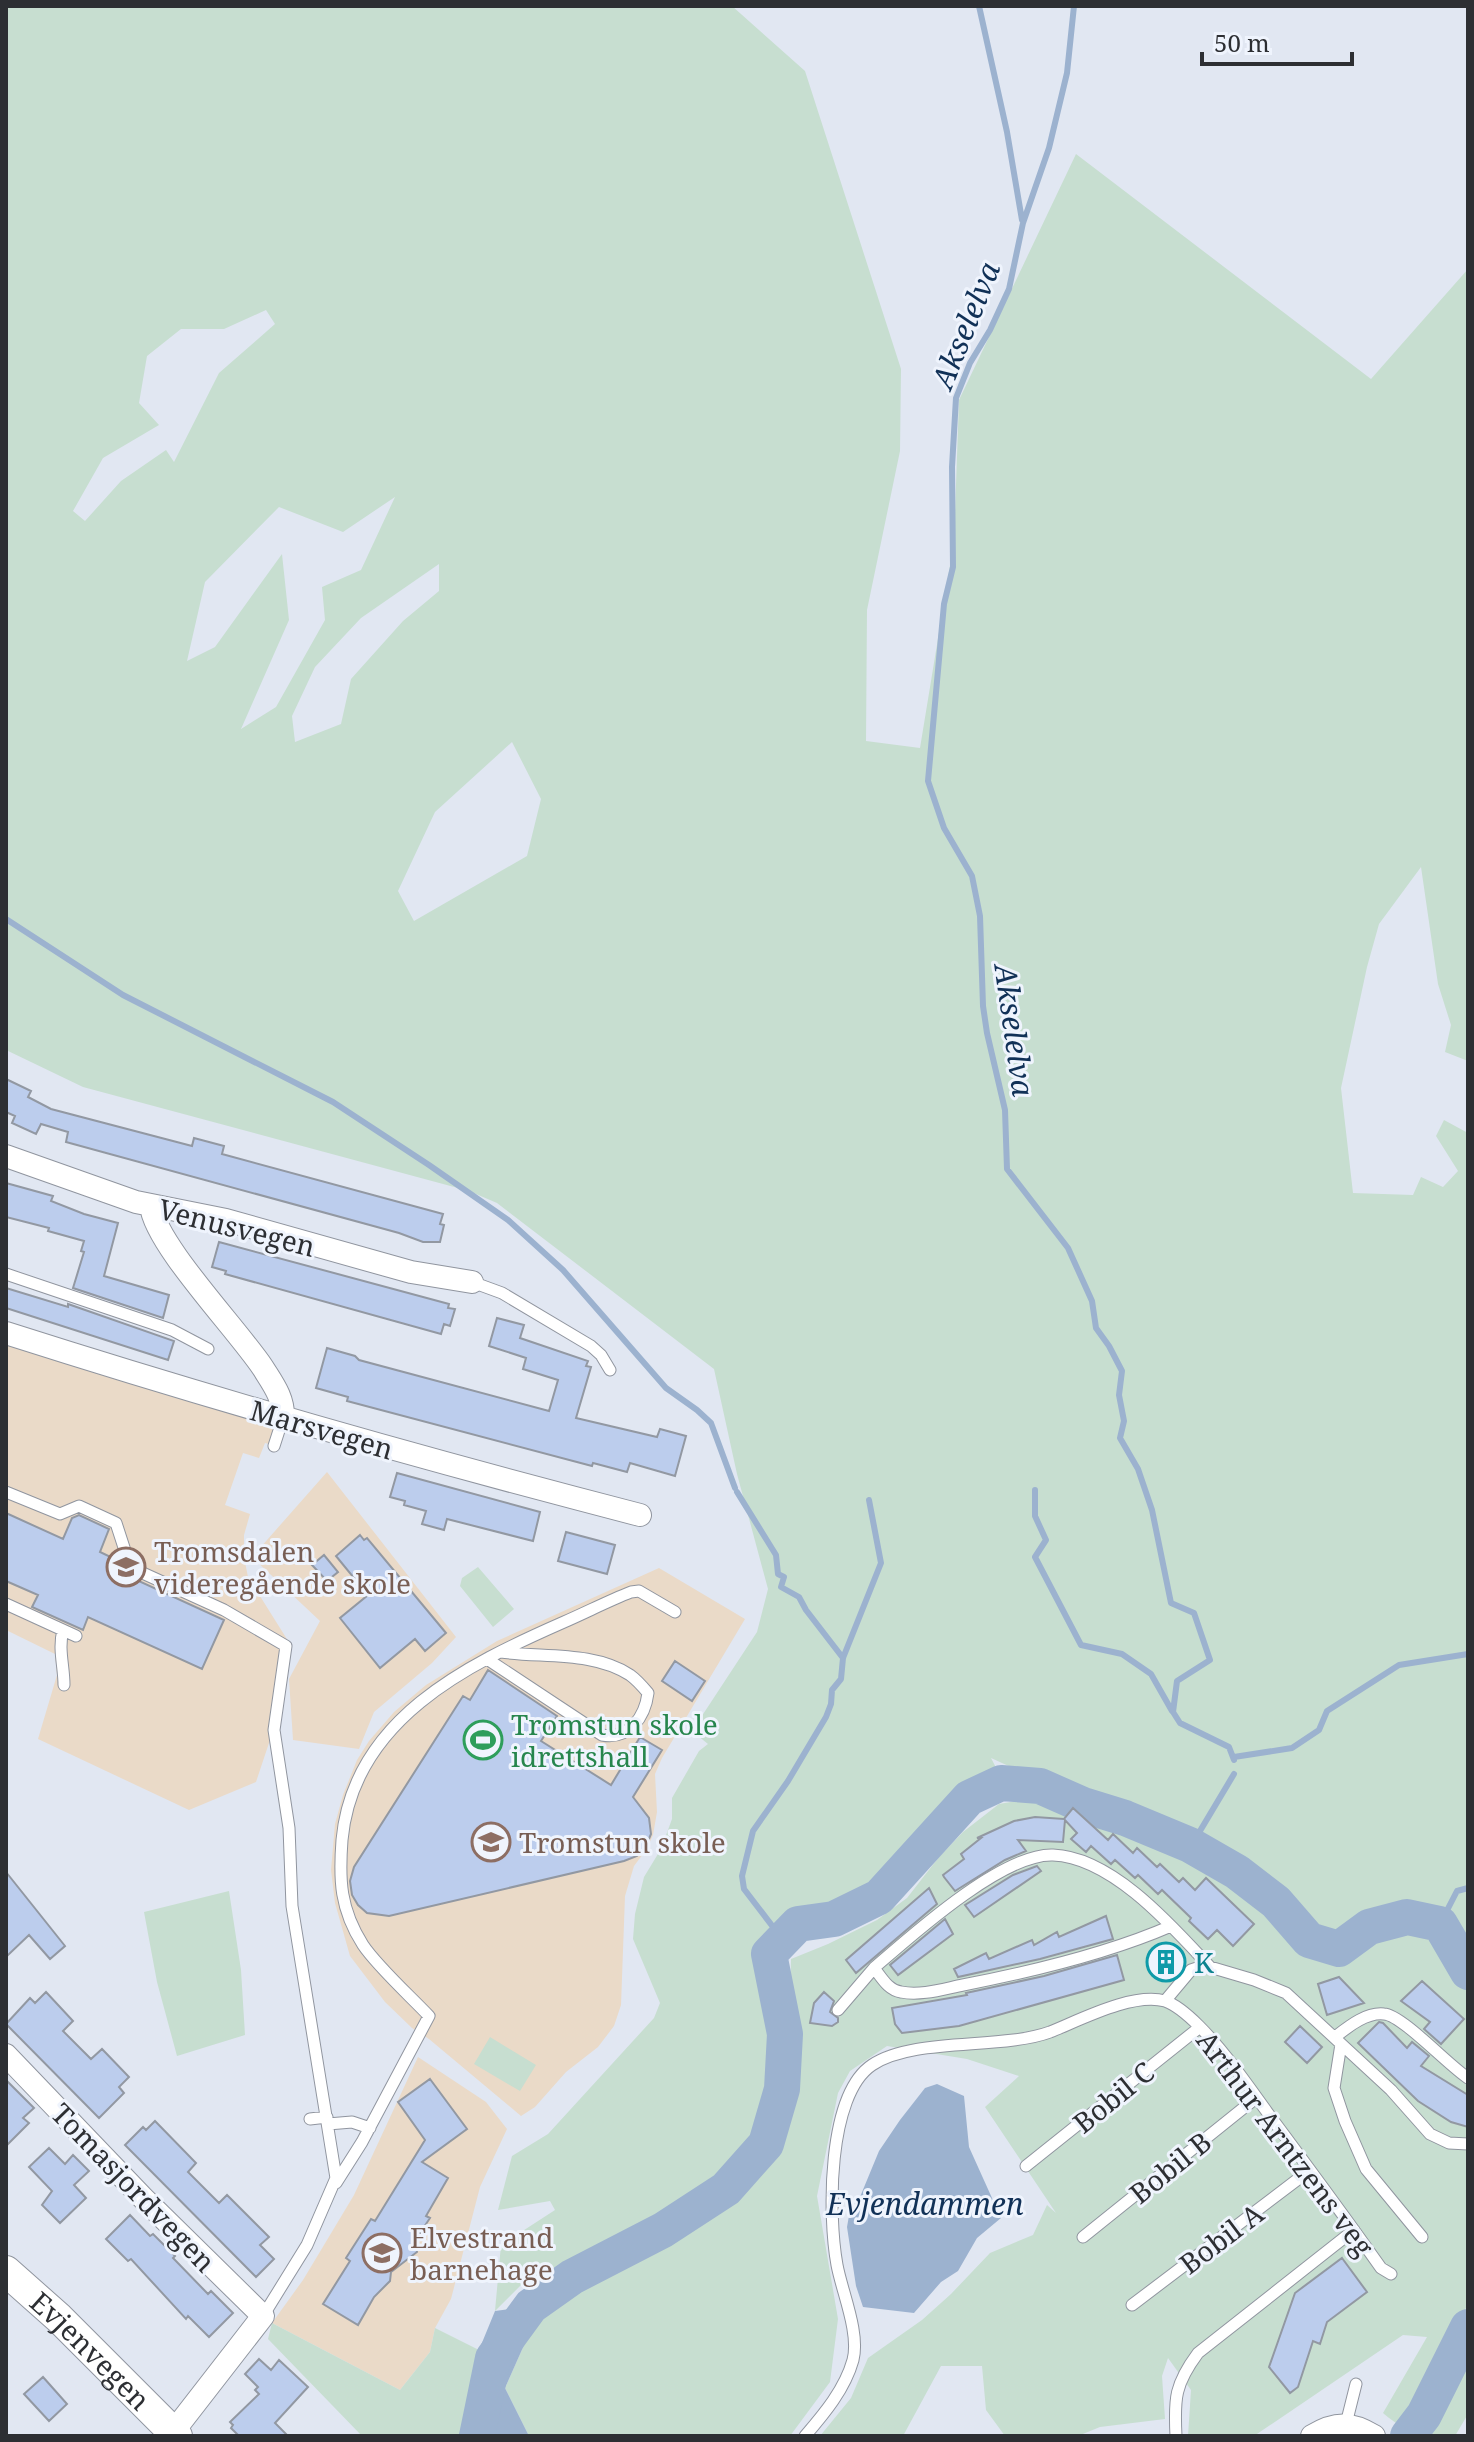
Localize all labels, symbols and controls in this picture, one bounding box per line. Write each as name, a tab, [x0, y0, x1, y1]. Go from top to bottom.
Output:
scale bar	[1202, 16, 1352, 66]
text: 50 m	[1214, 26, 1270, 59]
water label: Akselelva	[920, 255, 1009, 396]
water label: Akselelva	[985, 959, 1045, 1100]
street label: Venusvegen	[155, 1189, 319, 1265]
street label: Marsvegen	[246, 1390, 398, 1468]
place label: Tromsdalen videregående skole	[154, 1532, 411, 1602]
school or university icon: Tromsdalen videregående skole	[105, 1546, 147, 1588]
place label: Tromstun skole idrettshall	[511, 1705, 718, 1775]
sports icon: Tromstun skole idrettshall	[462, 1719, 504, 1761]
school or university icon: Tromstun skole	[470, 1821, 512, 1863]
place label: Tromstun skole	[519, 1823, 726, 1861]
building icon: K	[1145, 1941, 1187, 1983]
place label: K	[1194, 1943, 1214, 1981]
street label: Arthur Arntzens veg	[1189, 2022, 1383, 2264]
street label: Bobil C	[1065, 2053, 1161, 2141]
street label: Tomasjordvegen	[44, 2094, 224, 2280]
street label: Bobil B	[1121, 2122, 1219, 2212]
water label: Evjendammen	[825, 2183, 1024, 2224]
street label: Bobil A	[1171, 2194, 1271, 2282]
place label: Elvestrand barnehage	[410, 2218, 553, 2288]
school or university icon: Elvestrand barnehage	[361, 2232, 403, 2274]
street label: Evjenvegen	[22, 2283, 159, 2418]

